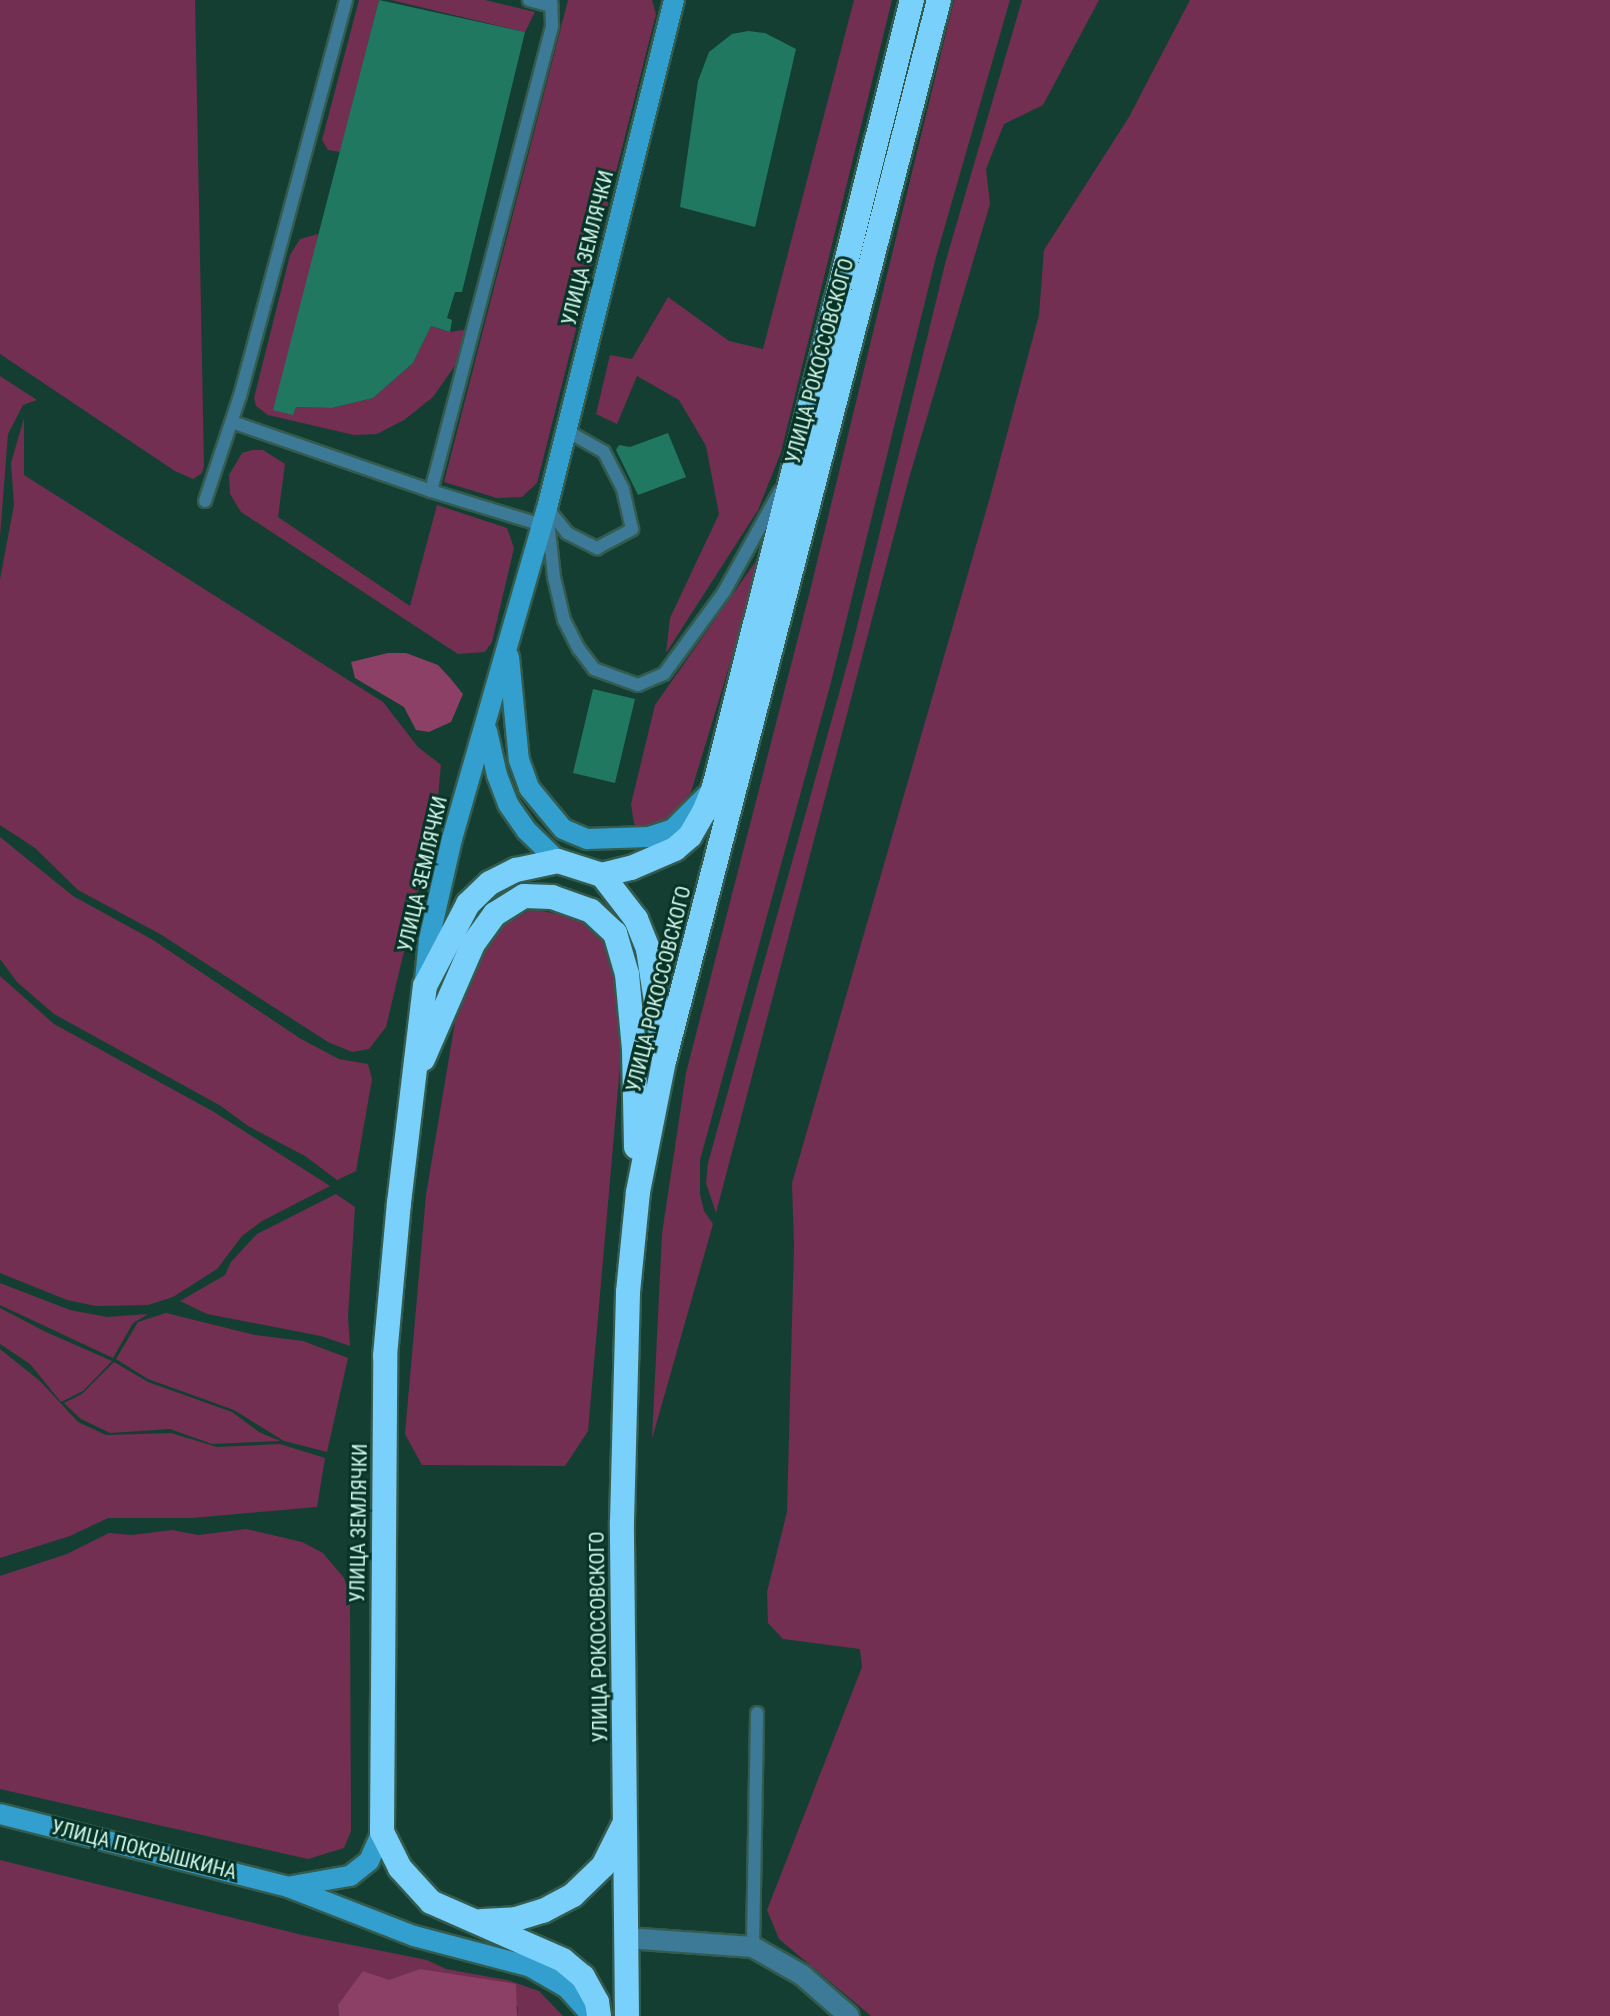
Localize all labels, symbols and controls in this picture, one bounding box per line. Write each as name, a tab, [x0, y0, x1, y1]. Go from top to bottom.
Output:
street label: УЛИЦА ЗЕМЛЯЧКИ	[557, 168, 619, 328]
street label: УЛИЦА РОКОССОВСКОГО	[781, 256, 859, 466]
street label: УЛИЦА ЗЕМЛЯЧКИ	[393, 794, 453, 954]
street label: УЛИЦА РОКОССОВСКОГО	[622, 884, 696, 1094]
street label: УЛИЦА ЗЕМЛЯЧКИ	[346, 1443, 372, 1603]
street label: УЛИЦА РОКОССОВСКОГО	[585, 1531, 613, 1743]
street label: УЛИЦА ПОКРЫШКИНА	[49, 1815, 239, 1885]

